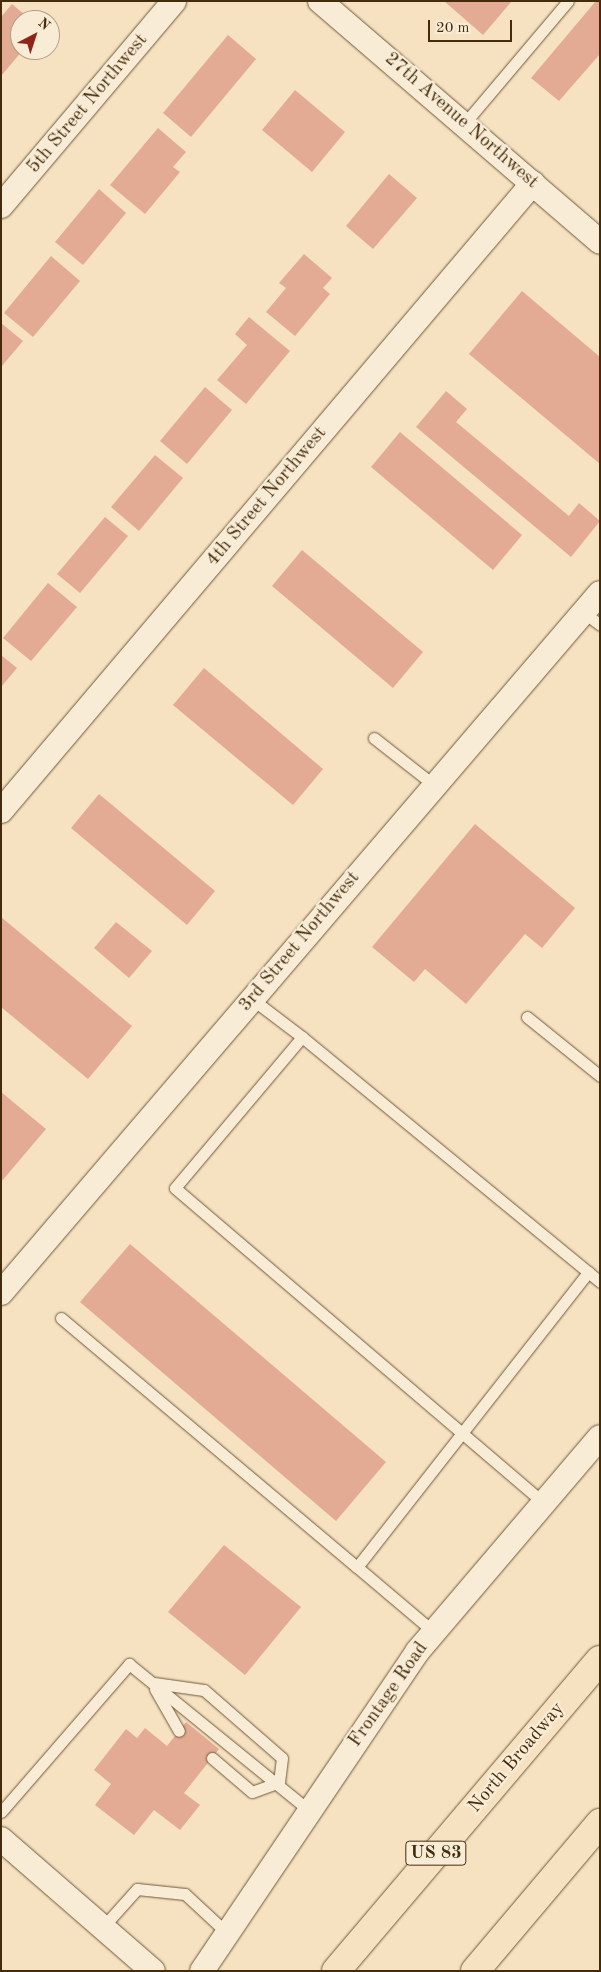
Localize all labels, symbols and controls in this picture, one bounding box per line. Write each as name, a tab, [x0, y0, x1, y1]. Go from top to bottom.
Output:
north arrow	[10, 10, 60, 60]
scale bar	[431, 10, 515, 42]
text: N	[35, 15, 53, 33]
text: 20 m	[436, 21, 470, 36]
street label: 5th Street Northwest	[23, 30, 153, 178]
street label: 27th Avenue Northwest	[379, 48, 543, 194]
street label: 4th Street Northwest	[202, 423, 332, 571]
street label: 3rd Street Northwest	[235, 867, 365, 1017]
street label: Frontage Road	[344, 1638, 434, 1752]
street label: North Broadway	[464, 1698, 570, 1818]
road number: US 83	[405, 1838, 467, 1869]

